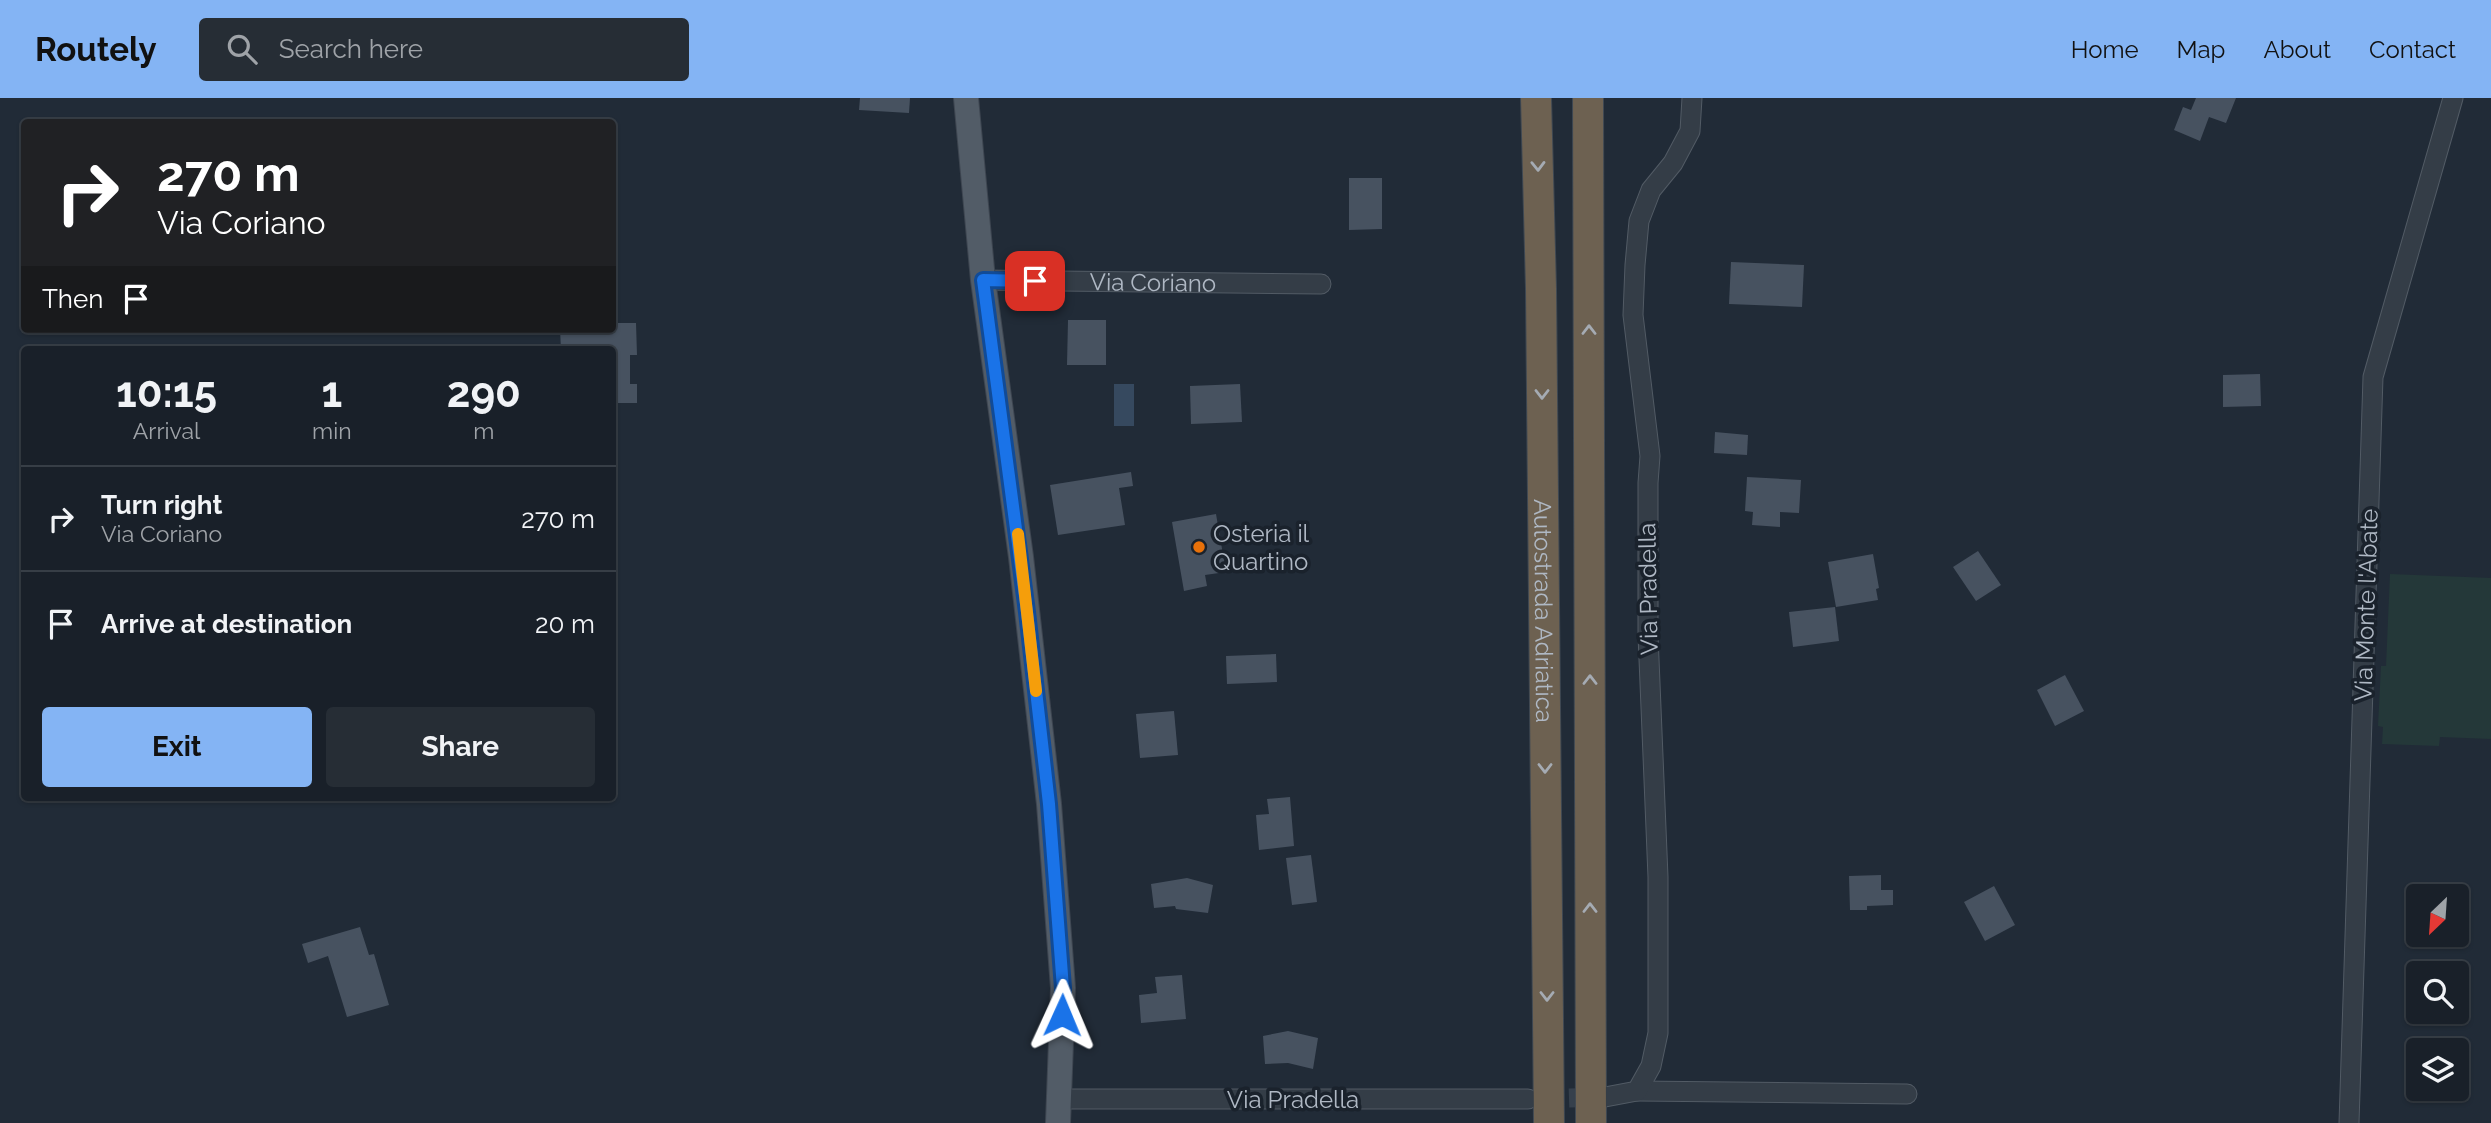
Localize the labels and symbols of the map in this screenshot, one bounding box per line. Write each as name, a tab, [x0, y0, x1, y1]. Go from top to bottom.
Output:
one-way arrow	[1531, 161, 1546, 172]
pin	[1005, 251, 1065, 311]
street label: Via Coriano	[1090, 267, 1216, 297]
one-way arrow	[1581, 325, 1597, 335]
one-way arrow	[1534, 389, 1550, 399]
street label: Autostrada Adriatica	[1529, 499, 1560, 723]
street label: Via Monte l'Abate	[2348, 508, 2384, 702]
place label: Osteria il Quartino	[1213, 519, 1310, 576]
street label: Via Pradella	[1632, 523, 1664, 655]
marker: Osteria il Quartino	[1191, 539, 1207, 555]
one-way arrow	[1582, 675, 1598, 685]
one-way arrow	[1538, 763, 1553, 774]
north arrow	[2406, 884, 2469, 947]
one-way arrow	[1582, 902, 1598, 913]
position arrow	[1025, 978, 1099, 1052]
one-way arrow	[1540, 990, 1555, 1001]
street label: Via Pradella	[1227, 1085, 1359, 1114]

